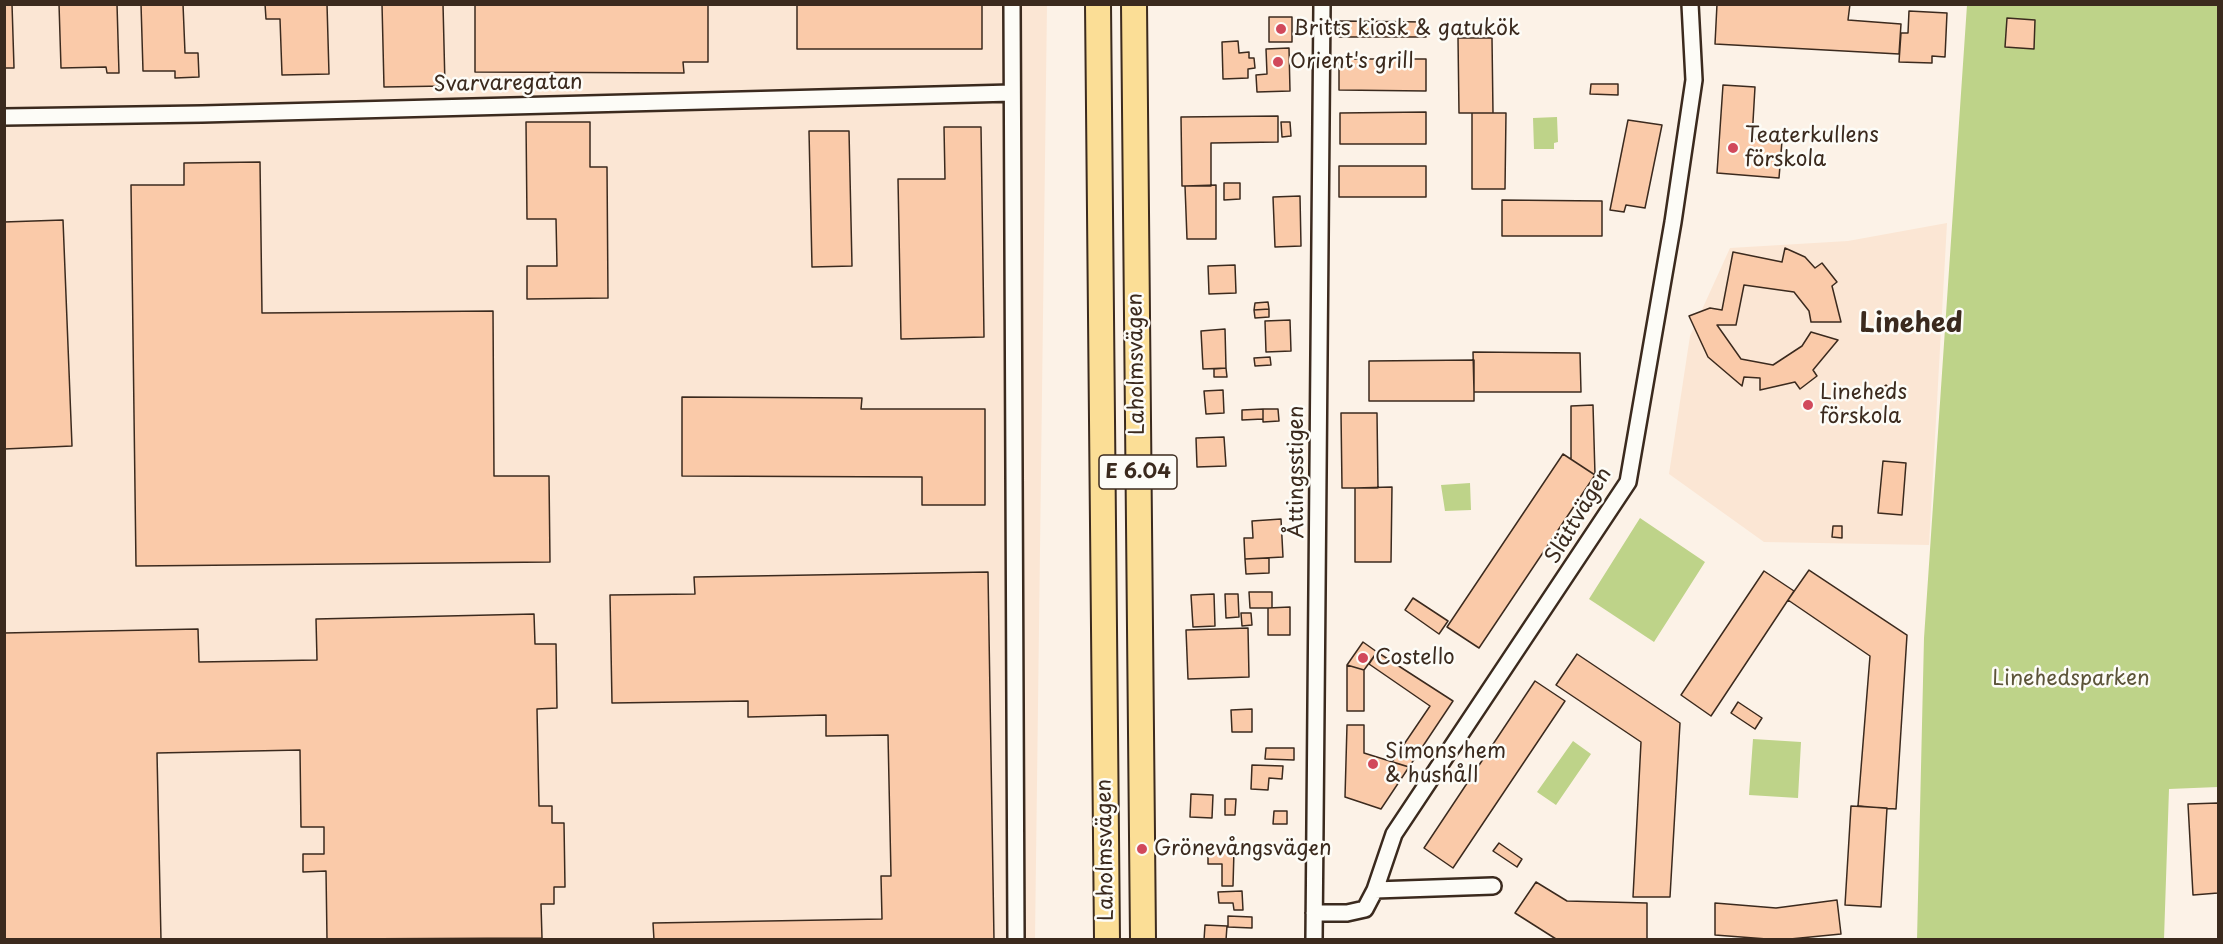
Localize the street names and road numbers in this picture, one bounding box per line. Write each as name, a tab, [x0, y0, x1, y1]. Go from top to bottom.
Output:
street label: Svarvaregatan	[433, 70, 583, 98]
street label: Laholmsvägen	[1123, 293, 1151, 435]
street label: Åttingsstigen	[1284, 406, 1310, 538]
road number: E 6.04	[1099, 455, 1177, 489]
street label: Slättvägen	[1540, 463, 1618, 569]
street label: Laholmsvägen	[1092, 779, 1120, 921]

